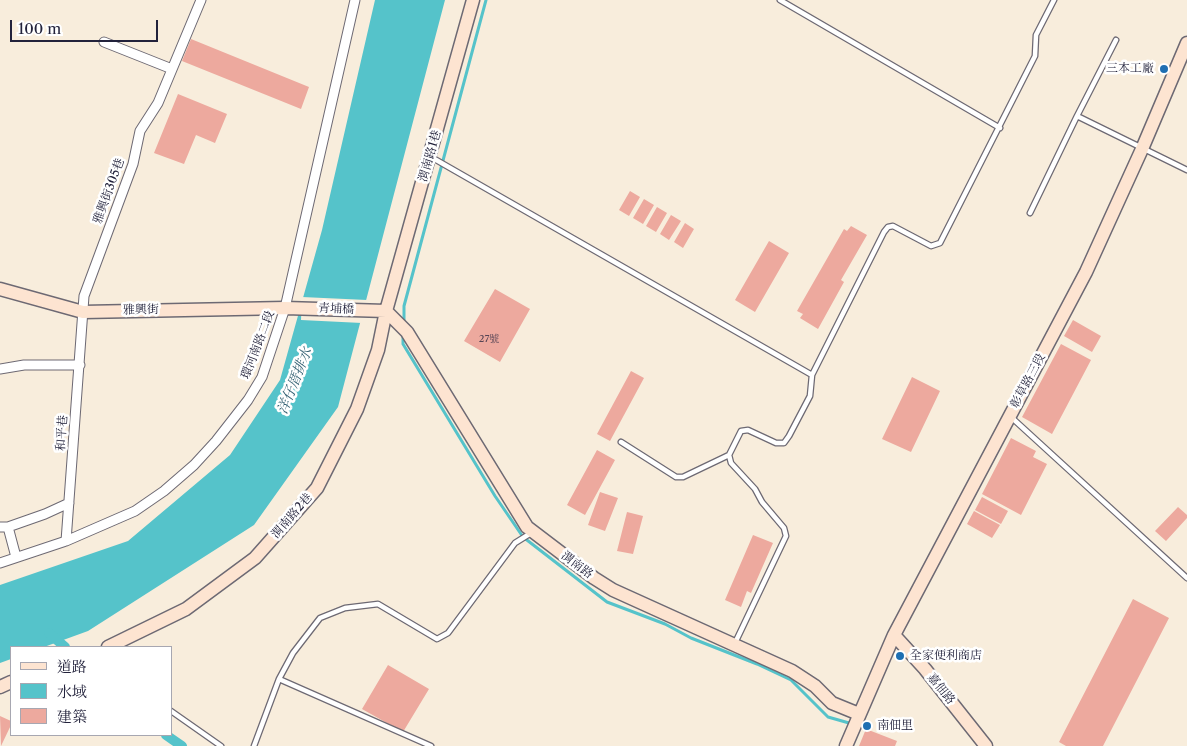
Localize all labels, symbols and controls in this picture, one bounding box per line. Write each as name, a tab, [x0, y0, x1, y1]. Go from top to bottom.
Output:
scale bar	[12, 10, 160, 42]
text: 100 m	[18, 19, 61, 38]
place label: 三本工廠	[1106, 62, 1154, 76]
marker: 三本工廠	[1158, 63, 1170, 75]
street label: 渭南路1巷	[416, 129, 444, 183]
street label: 雅興街305巷	[90, 156, 128, 226]
street label: 青埔橋	[318, 301, 354, 317]
street label: 雅興街	[123, 302, 159, 318]
street label: 環河南路二段	[238, 309, 278, 381]
house number: 27號	[479, 333, 499, 345]
water label: 洋仔厝排水	[274, 345, 316, 417]
street label: 彰草路三段	[1008, 351, 1048, 411]
street label: 和平巷	[54, 415, 70, 451]
street label: 渭南路2巷	[269, 491, 315, 541]
street label: 渭南路	[558, 548, 596, 582]
legend	[10, 646, 172, 736]
place label: 全家便利商店	[910, 649, 982, 663]
marker: 全家便利商店	[894, 650, 906, 662]
text: 道路	[57, 657, 87, 676]
street label: 嘉佃路	[924, 670, 958, 708]
text: 水域	[57, 682, 87, 701]
text: 建築	[57, 707, 87, 726]
place label: 南佃里	[877, 719, 913, 733]
marker: 南佃里	[861, 720, 873, 732]

